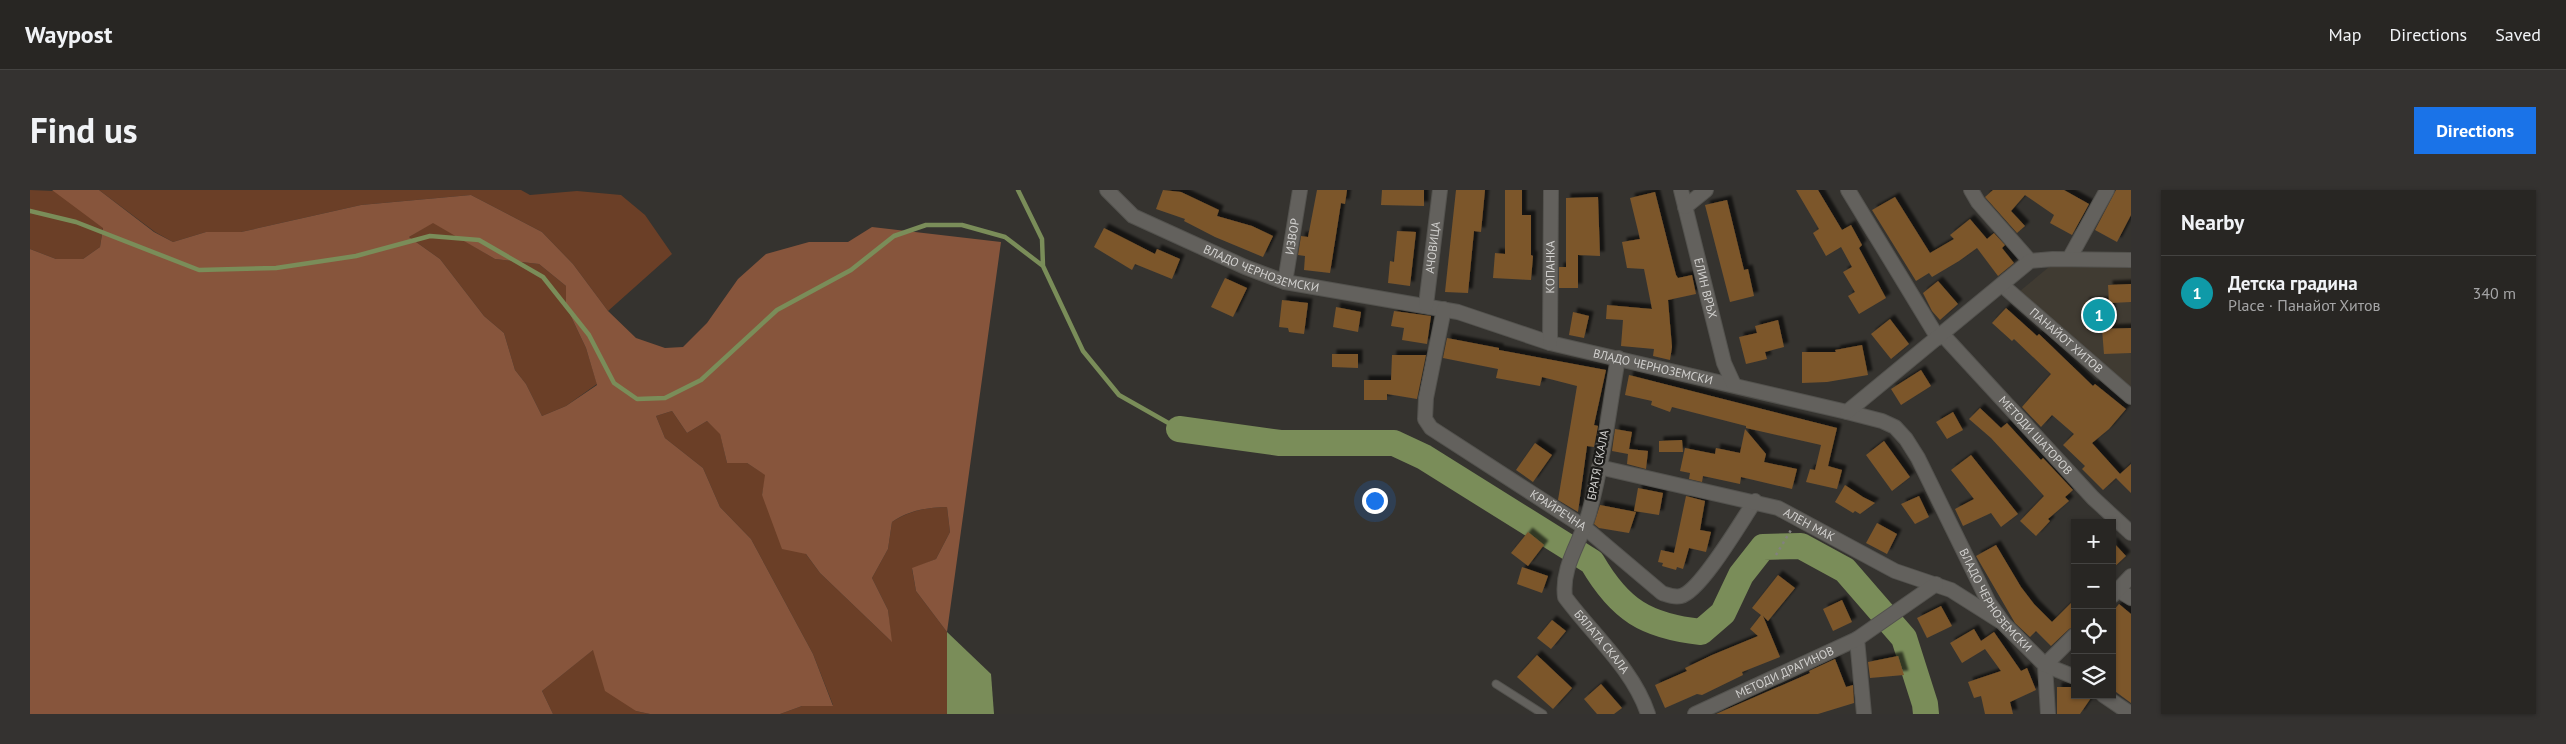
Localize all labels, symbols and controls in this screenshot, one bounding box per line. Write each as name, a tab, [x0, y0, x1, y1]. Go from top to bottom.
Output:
text: Waypost	[25, 19, 112, 50]
text: Map	[2329, 23, 2361, 46]
text: Directions	[2389, 23, 2467, 46]
text: Saved	[2495, 23, 2541, 46]
text: Find us	[30, 107, 138, 153]
button: Directions	[2414, 107, 2536, 154]
text: Nearby	[2181, 209, 2244, 236]
street label: ИЗВОР	[1282, 217, 1302, 256]
street label: АЧОВИЦА	[1422, 221, 1443, 274]
street label: ВЛАДО ЧЕРНОЗЕМСКИ	[1201, 241, 1320, 295]
street label: КОПАНКА	[1542, 241, 1558, 293]
street label: ЕЛИН ВРЪХ	[1691, 256, 1721, 320]
text: Детска градина	[2228, 271, 2358, 295]
text: 1	[2192, 283, 2202, 303]
text: 340 m	[2473, 283, 2516, 303]
text: Place · Панайот Хитов	[2228, 295, 2380, 315]
pin: 1	[2083, 296, 2115, 334]
street label: ПАНАЙОТ ХИТОВ	[2027, 305, 2106, 376]
street label: ВЛАДО ЧЕРНОЗЕМСКИ	[1592, 345, 1714, 388]
street label: МЕТОДИ ШАТОРОВ	[1996, 393, 2076, 478]
street label: БРАТЯ СКАЛА	[1583, 429, 1612, 501]
street label: КРАЙРЕЧНА	[1527, 486, 1589, 533]
your location	[1362, 488, 1388, 514]
street label: АЛЕН МАК	[1781, 504, 1838, 544]
map controls	[2071, 519, 2116, 699]
button: +	[2071, 519, 2116, 564]
street label: ВЛАДО ЧЕРНОЗЕМСКИ	[1956, 546, 2035, 655]
button: −	[2071, 564, 2116, 609]
street label: БЯЛАТА СКАЛА	[1571, 607, 1633, 676]
button: locate	[2071, 609, 2116, 654]
street label: МЕТОДИ ДРАГИНОВ	[1733, 643, 1836, 701]
button: layers	[2071, 654, 2116, 699]

